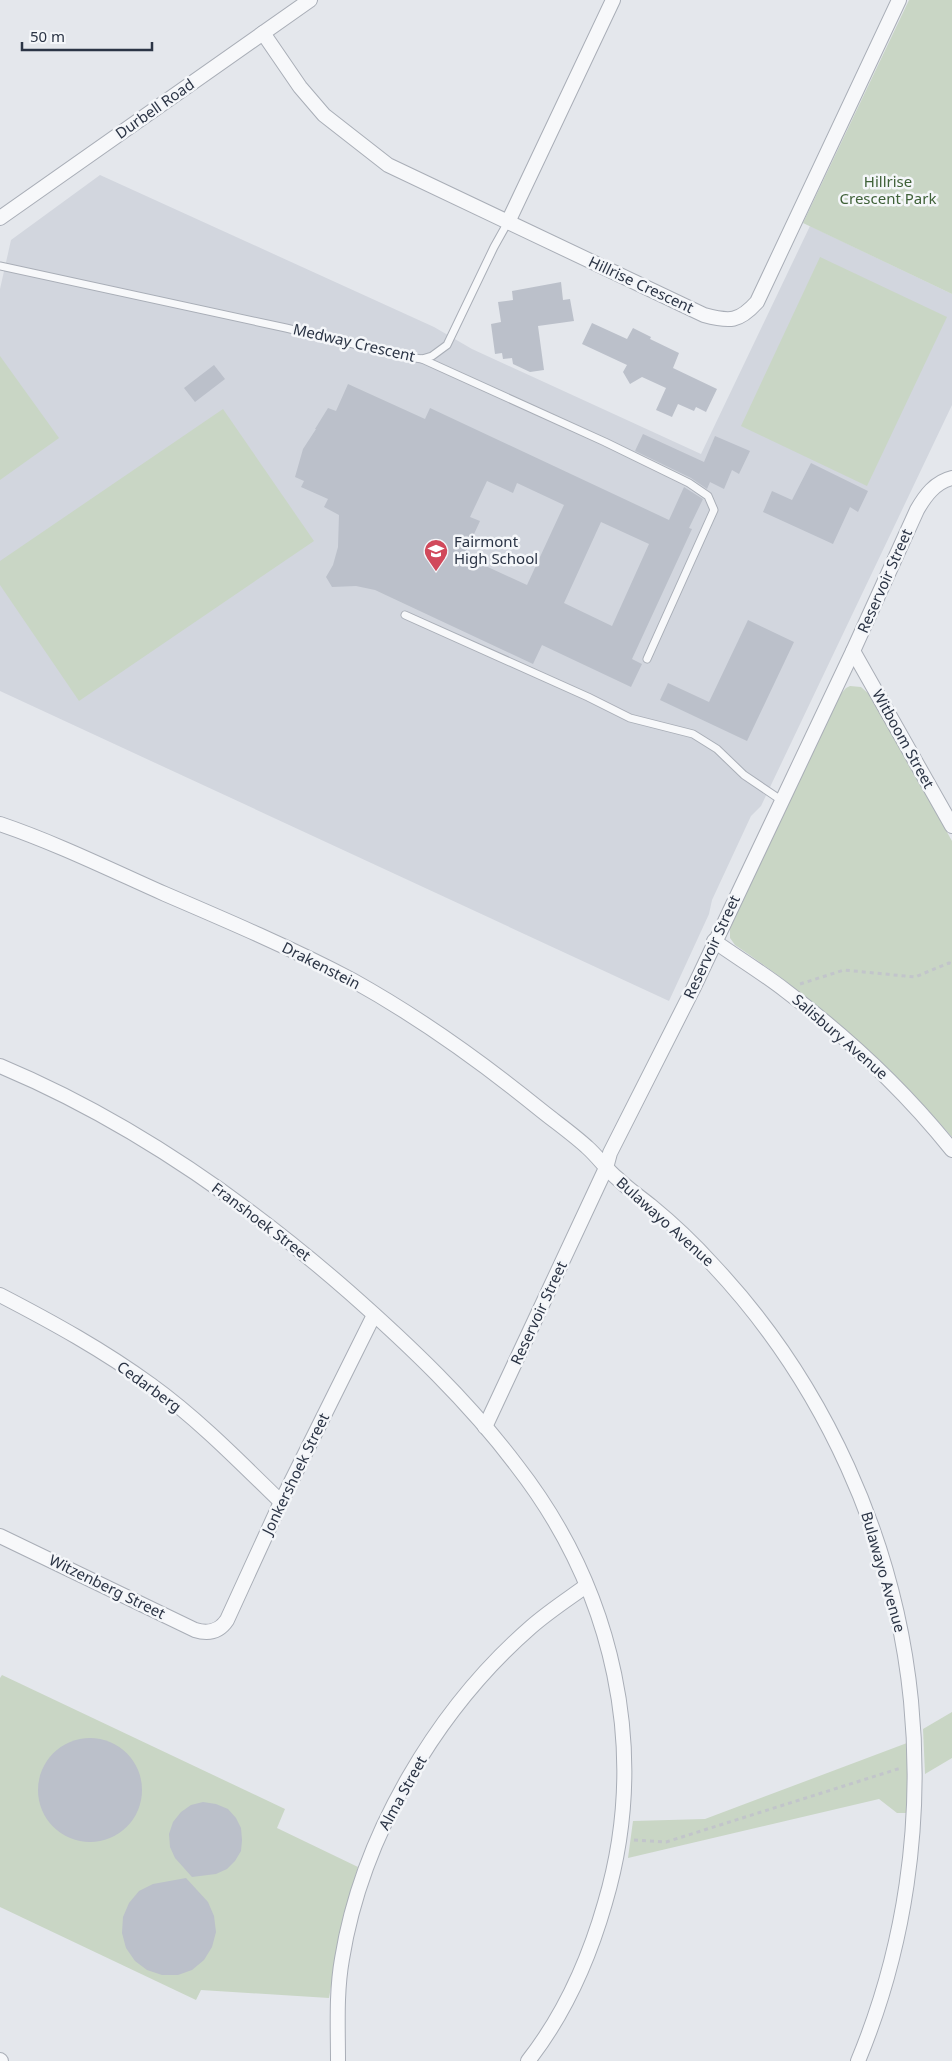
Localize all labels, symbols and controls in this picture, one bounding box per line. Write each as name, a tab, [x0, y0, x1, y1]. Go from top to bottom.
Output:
scale bar	[22, 20, 152, 52]
text: 50 m	[30, 26, 65, 46]
street label: Durbell Road	[111, 74, 198, 143]
park label: Hillrise Crescent Park	[840, 171, 936, 208]
street label: Hillrise Crescent	[586, 251, 698, 317]
street label: Medway Crescent	[291, 318, 418, 366]
street label: Reservoir Street	[852, 525, 916, 636]
place label: Fairmont High School	[454, 531, 538, 568]
school or university icon: Fairmont High School	[423, 538, 449, 572]
street label: Witboom Street	[868, 685, 940, 792]
street label: Reservoir Street	[678, 891, 744, 1002]
street label: Drakenstein	[279, 937, 364, 993]
street label: Salisbury Avenue	[789, 989, 893, 1083]
street label: Bulawayo Avenue	[613, 1172, 719, 1270]
street label: Franshoek Street	[208, 1177, 316, 1265]
street label: Reservoir Street	[505, 1257, 571, 1368]
street label: Cedarberg	[113, 1356, 186, 1416]
street label: Jonkershoek Street	[256, 1409, 333, 1539]
street label: Bulawayo Avenue	[857, 1509, 911, 1634]
street label: Witzenberg Street	[46, 1549, 169, 1623]
street label: Alma Street	[374, 1751, 431, 1833]

